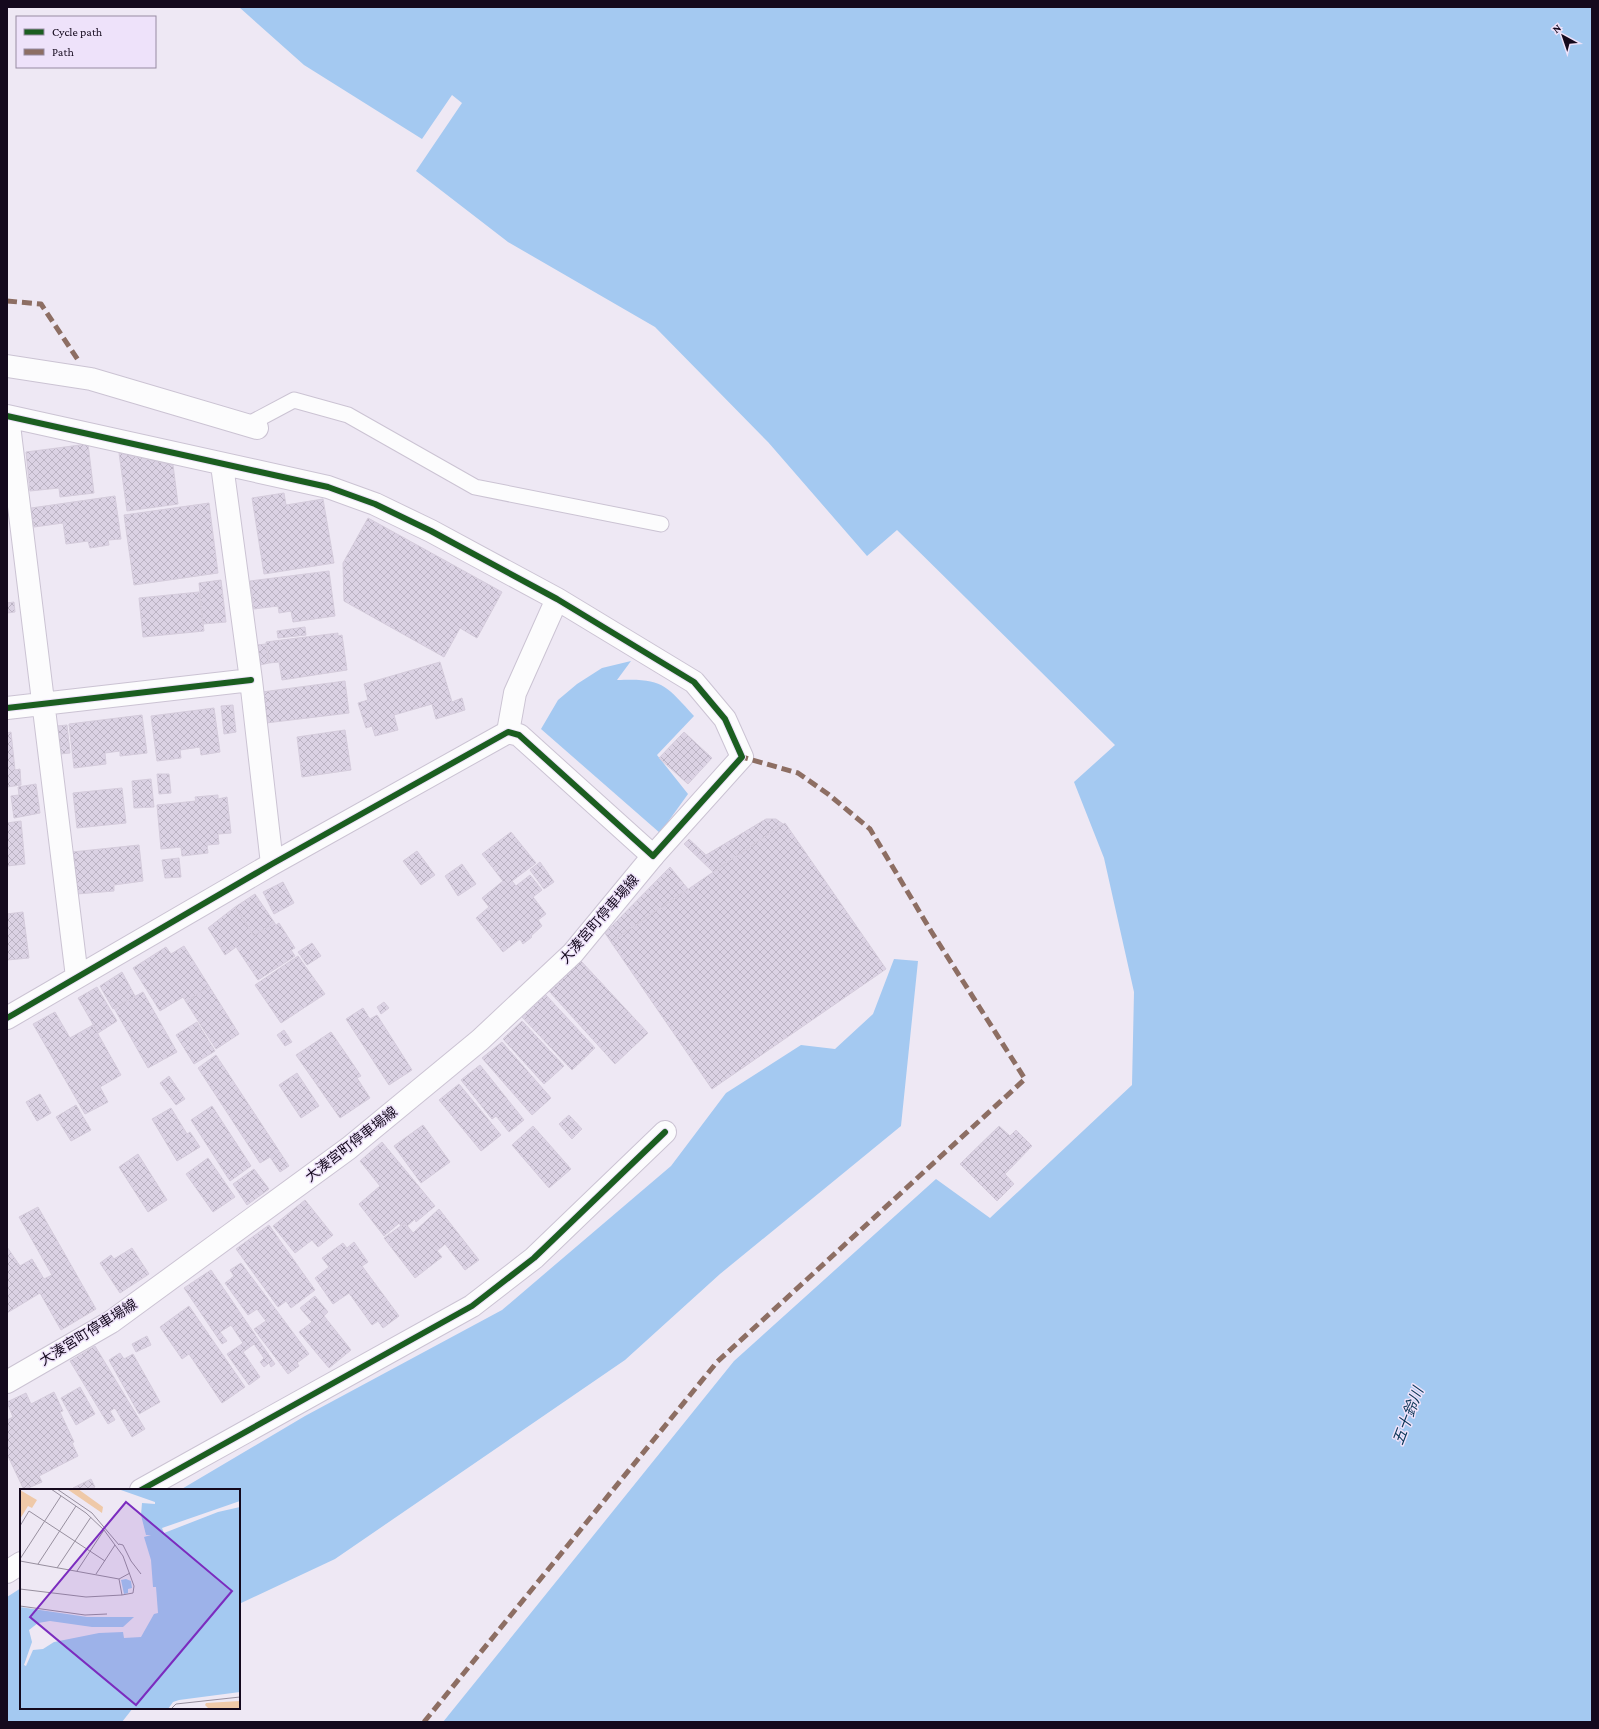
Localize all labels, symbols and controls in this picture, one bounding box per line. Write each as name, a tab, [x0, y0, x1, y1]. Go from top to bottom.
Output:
legend	[16, 16, 156, 68]
north arrow	[1543, 16, 1583, 56]
text: N	[1550, 21, 1564, 35]
text: Cycle path	[52, 25, 103, 39]
text: Path	[52, 45, 74, 59]
street label: 大湊宮町停車場線	[556, 871, 642, 967]
street label: 大湊宮町停車場線	[302, 1103, 400, 1185]
street label: 大湊宮町停車場線	[36, 1296, 140, 1368]
water label: 五十鈴川	[1390, 1383, 1427, 1447]
inset map	[20, 1489, 240, 1709]

